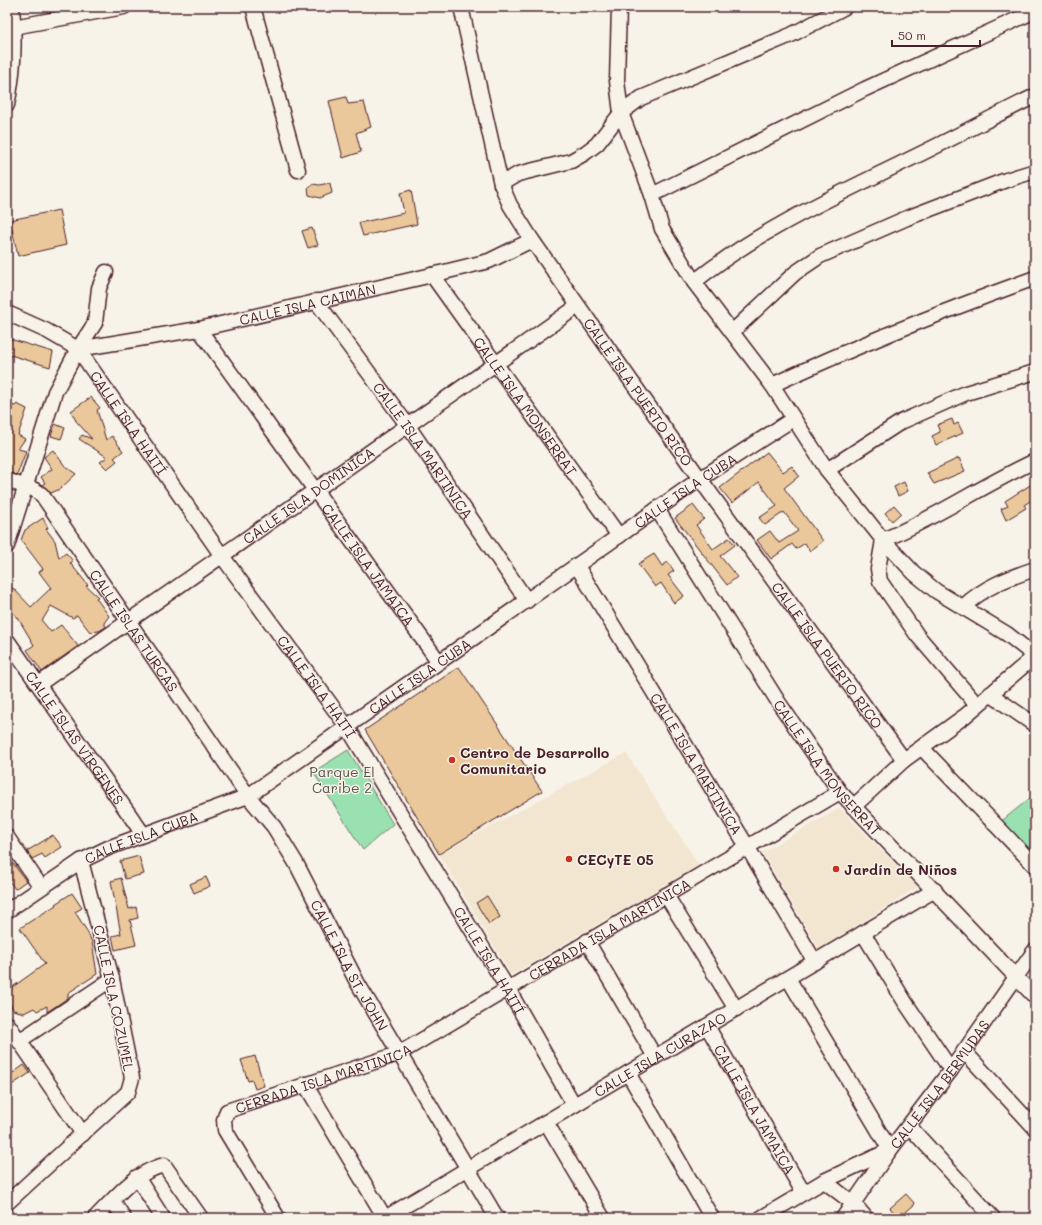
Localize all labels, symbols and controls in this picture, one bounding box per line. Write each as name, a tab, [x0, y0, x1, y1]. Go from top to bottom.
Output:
scale bar	[892, 22, 980, 48]
text: 50 m	[898, 27, 926, 43]
street label: CALLE ISLA CAIMÁN	[237, 279, 378, 329]
street label: CALLE ISLA PUERTO RICO	[580, 314, 697, 470]
street label: CALLE ISLA MONSERRAT	[470, 333, 582, 479]
street label: CALLE ISLA HAITÍ	[86, 367, 172, 478]
street label: CALLE ISLA MARTINICA	[369, 378, 478, 522]
street label: CALLE ISLA DOMINICA	[239, 442, 378, 548]
street label: CALLE ISLA CUBA	[630, 449, 740, 532]
street label: CALLE ISLA JAMAICA	[318, 499, 419, 629]
street label: CALLE ISLAS TURCAS	[86, 565, 183, 695]
street label: CALLE ISLA PUERTO RICO	[768, 578, 887, 732]
street label: CALLE ISLA HAITÍ	[273, 631, 361, 741]
street label: CALLE ISLA CUBA	[365, 633, 474, 718]
street label: CALLE ISLAS VÍRGENES	[22, 667, 129, 808]
street label: CALLE ISLA MARTINICA	[647, 689, 747, 838]
street label: CALLE ISLA MONSERRAT	[770, 696, 886, 839]
place label: Centro de Desarrollo Comunitario	[460, 743, 610, 778]
marker: Centro de Desarrollo Comunitario	[447, 755, 457, 765]
park label: Parque El Caribe 2	[309, 762, 375, 797]
street label: CALLE ISLA CUBA	[81, 806, 200, 868]
place label: CECyTE 05	[577, 850, 654, 869]
marker: CECyTE 05	[564, 854, 574, 864]
place label: Jardín de Niños	[844, 860, 957, 879]
marker: Jardín de Niños	[831, 864, 841, 874]
street label: CERRADA ISLA MARTINICA	[525, 873, 694, 984]
street label: CALLE ISLA ST. JOHN	[307, 896, 393, 1034]
street label: CALLE ISLA HAITÍ	[450, 903, 530, 1017]
street label: CALLE ISLA COZUMEL	[89, 923, 139, 1073]
street label: CALLE ISLA CURAZAO	[590, 1007, 729, 1101]
street label: CALLE ISLA BERMUDAS	[885, 1016, 993, 1152]
street label: CERRADA ISLA MARTINICA	[233, 1039, 415, 1117]
street label: CALLE ISLA JAMAICA	[710, 1041, 800, 1177]

